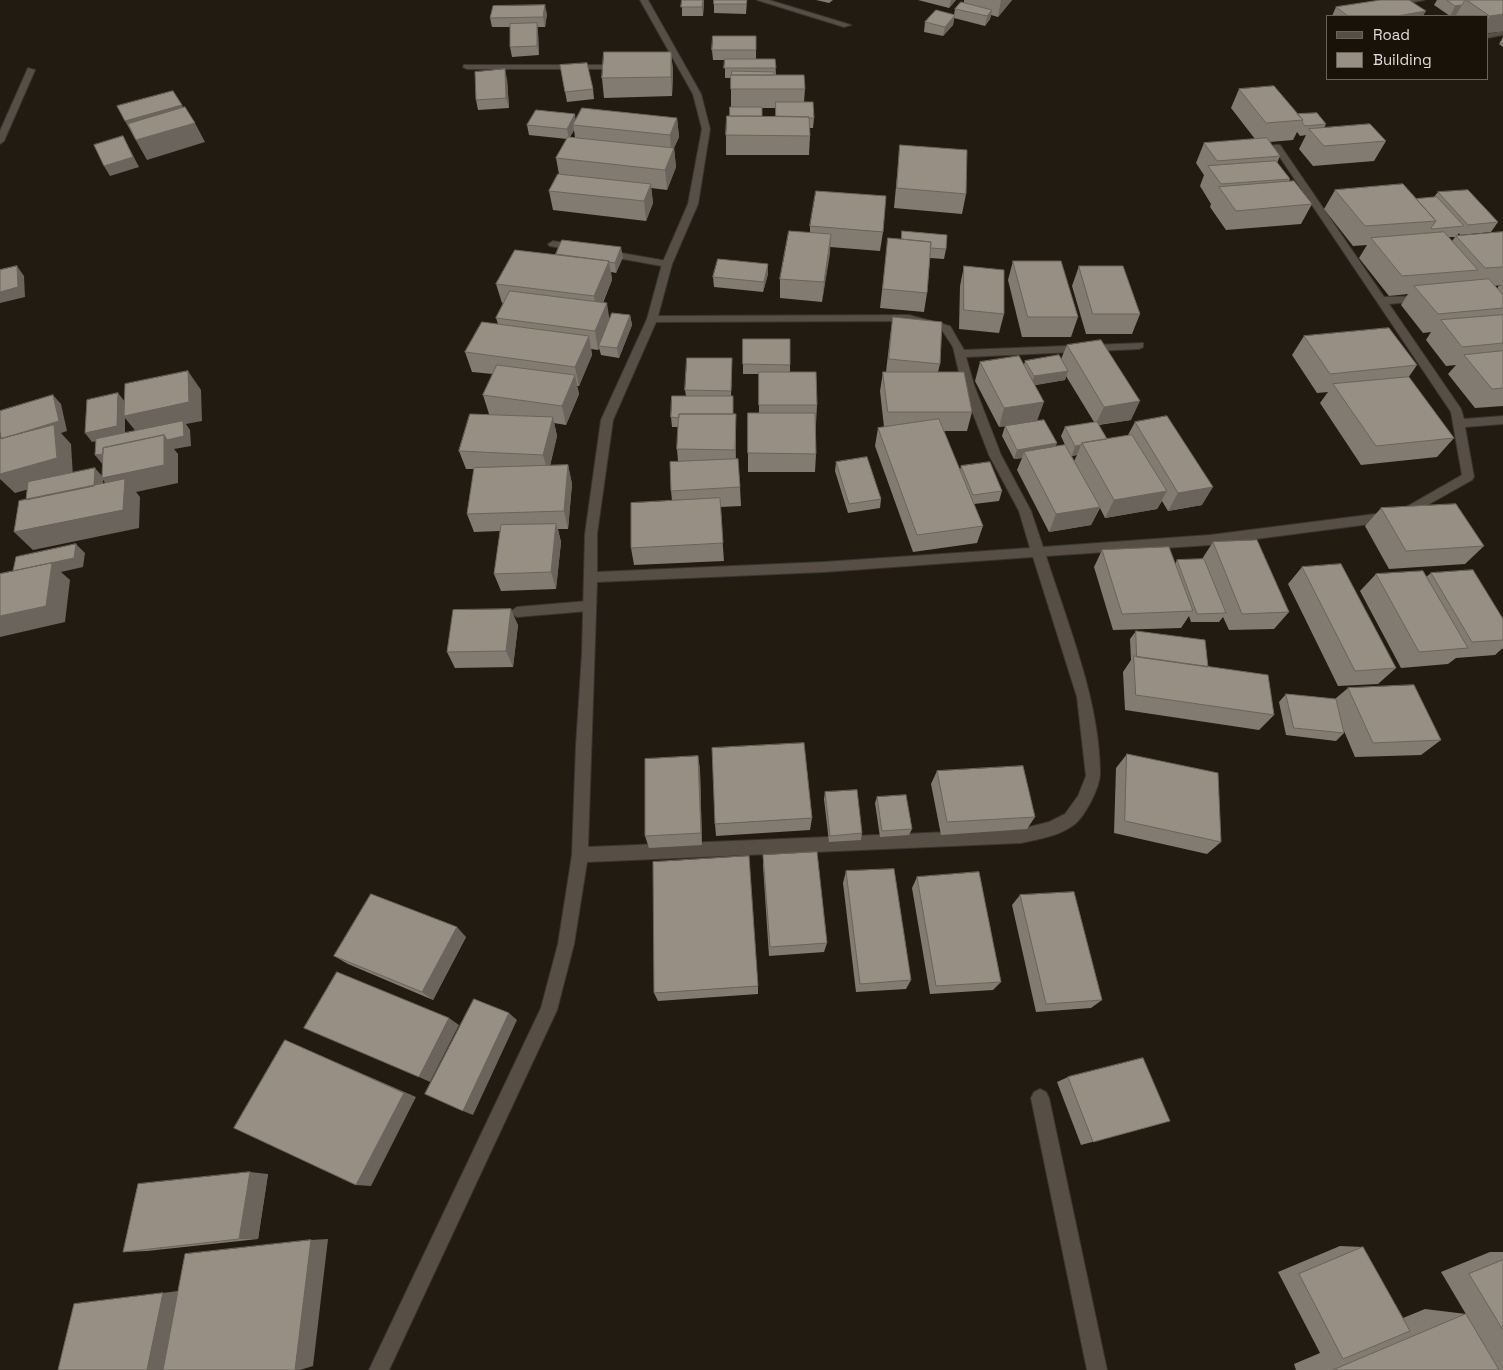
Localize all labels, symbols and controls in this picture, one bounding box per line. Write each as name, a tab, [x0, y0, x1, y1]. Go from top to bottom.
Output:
legend	[1326, 15, 1488, 80]
text: Road	[1373, 25, 1410, 44]
text: Building	[1373, 50, 1432, 69]

